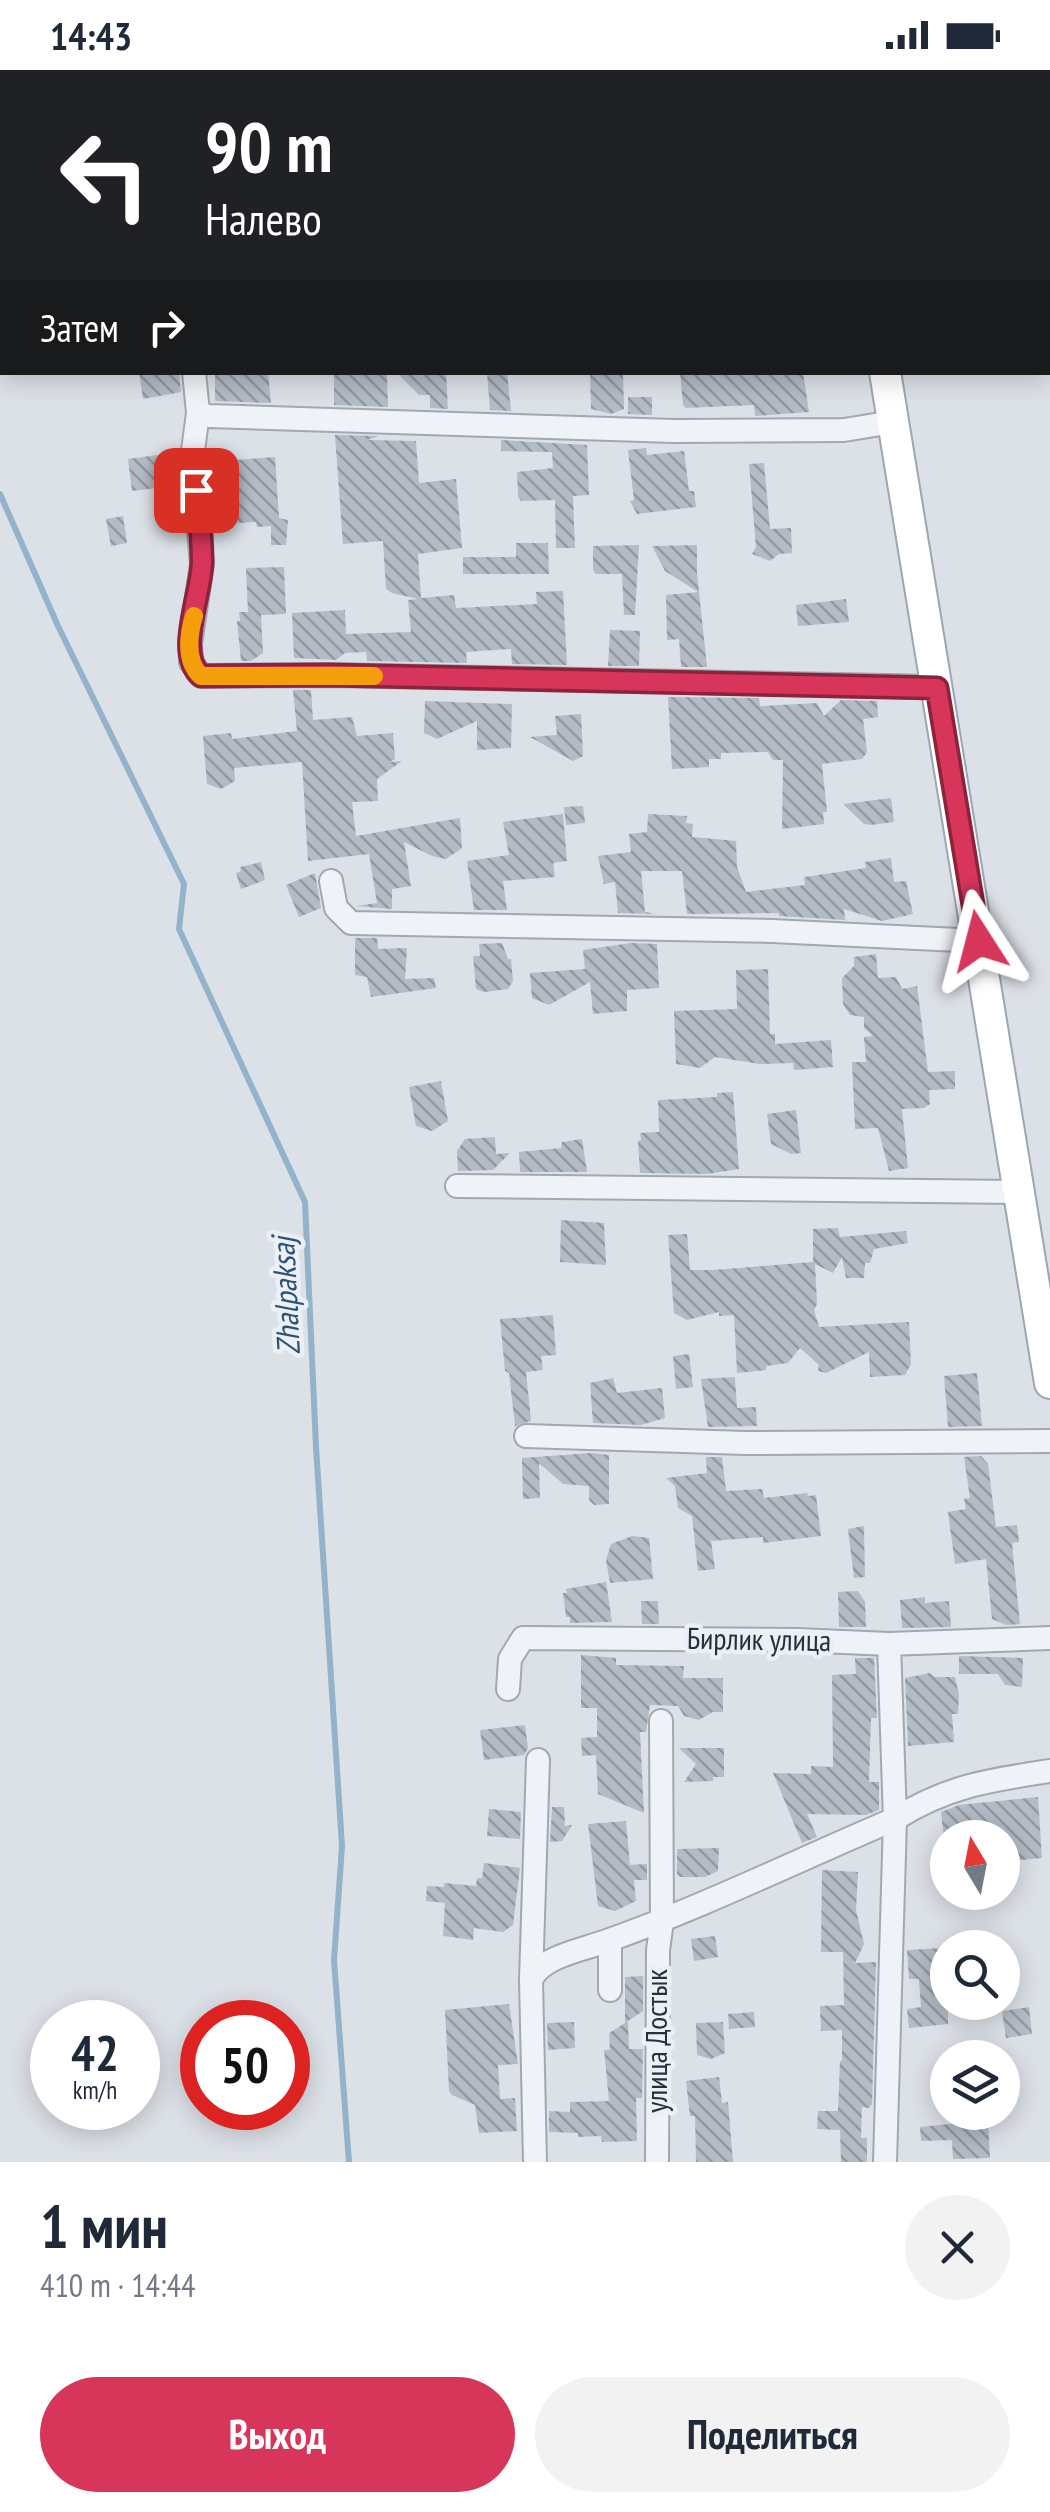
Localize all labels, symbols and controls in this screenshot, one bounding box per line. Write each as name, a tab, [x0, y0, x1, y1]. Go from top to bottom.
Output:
text: 14:43	[50, 11, 132, 60]
text: 90 m	[205, 101, 333, 191]
icon: left	[40, 110, 170, 240]
text: Налево	[205, 189, 322, 247]
icon: right	[139, 300, 194, 355]
text: Затем	[40, 303, 119, 352]
pin	[154, 448, 239, 533]
icon: arrive	[169, 463, 224, 518]
position arrow	[927, 889, 1031, 993]
water label: Zhalpaksaj	[261, 1232, 309, 1356]
street label: Бирлик улица	[687, 1618, 832, 1659]
north arrow	[930, 1820, 1020, 1910]
map controls	[930, 1820, 1020, 2130]
button: search	[930, 1930, 1020, 2020]
street label: улица Достык	[636, 1969, 675, 2113]
speed limit sign: 50	[180, 2000, 310, 2130]
text: 42	[71, 2020, 119, 2085]
button: layers	[930, 2040, 1020, 2130]
text: km/h	[73, 2074, 117, 2106]
text: 1 мин	[40, 2187, 168, 2265]
button: close	[905, 2195, 1010, 2300]
text: 410 m · 14:44	[40, 2264, 195, 2306]
button: Выход	[40, 2377, 515, 2492]
button: Поделиться	[535, 2377, 1010, 2492]

